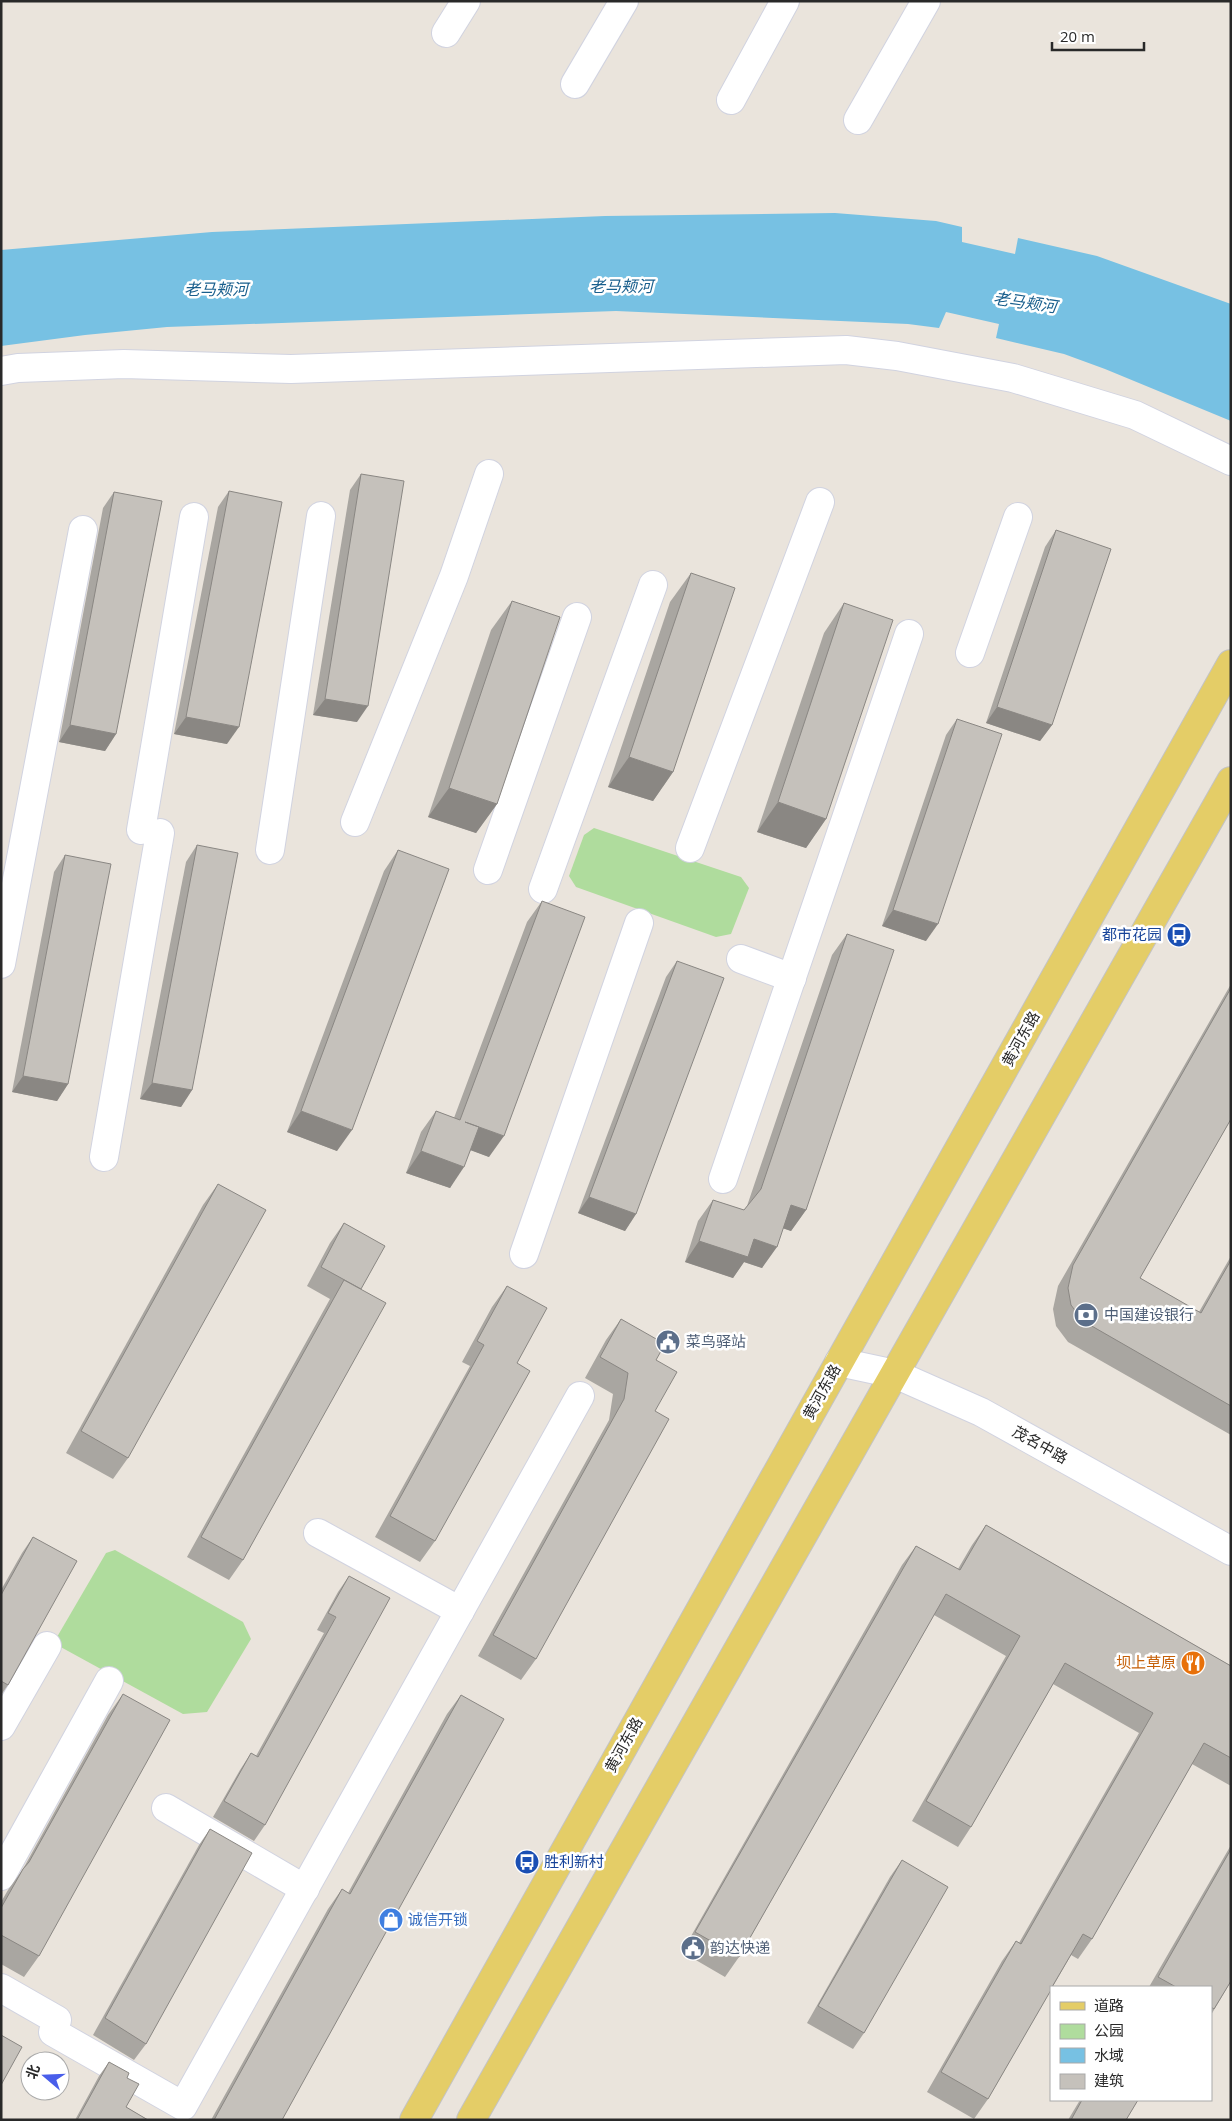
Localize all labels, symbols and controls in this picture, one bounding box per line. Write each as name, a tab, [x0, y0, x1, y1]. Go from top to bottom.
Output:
scale bar	[1052, 20, 1144, 52]
text: 20 m	[1060, 26, 1095, 46]
water label: 老马颊河	[589, 275, 656, 297]
water label: 老马颊河	[184, 278, 251, 300]
water label: 老马颊河	[992, 287, 1061, 318]
bus stop icon: 都市花园	[1166, 922, 1192, 948]
place label: 都市花园	[1102, 924, 1162, 944]
street label: 黄河东路	[997, 1007, 1043, 1070]
bank icon: 中国建设银行	[1073, 1302, 1099, 1328]
place label: 中国建设银行	[1104, 1304, 1194, 1324]
public building icon: 菜鸟驿站	[655, 1329, 681, 1355]
place label: 菜鸟驿站	[686, 1331, 746, 1351]
street label: 黄河东路	[798, 1360, 844, 1423]
street label: 茂名中路	[1009, 1421, 1072, 1467]
restaurant icon: 坝上草原	[1180, 1650, 1206, 1676]
place label: 坝上草原	[1116, 1652, 1176, 1672]
street label: 黄河东路	[600, 1713, 646, 1776]
bus stop icon: 胜利新村	[514, 1849, 540, 1875]
place label: 胜利新村	[544, 1851, 604, 1871]
shop icon: 诚信开锁	[378, 1907, 404, 1933]
place label: 诚信开锁	[408, 1909, 468, 1929]
public building icon: 韵达快递	[680, 1935, 706, 1961]
place label: 韵达快递	[710, 1937, 770, 1957]
legend	[1050, 1986, 1212, 2101]
text: 道路	[1094, 1995, 1124, 2015]
text: 公园	[1094, 2020, 1124, 2040]
text: 水域	[1094, 2045, 1124, 2065]
north arrow	[20, 2051, 70, 2101]
text: 北	[21, 2062, 43, 2081]
text: 建筑	[1094, 2070, 1124, 2090]

